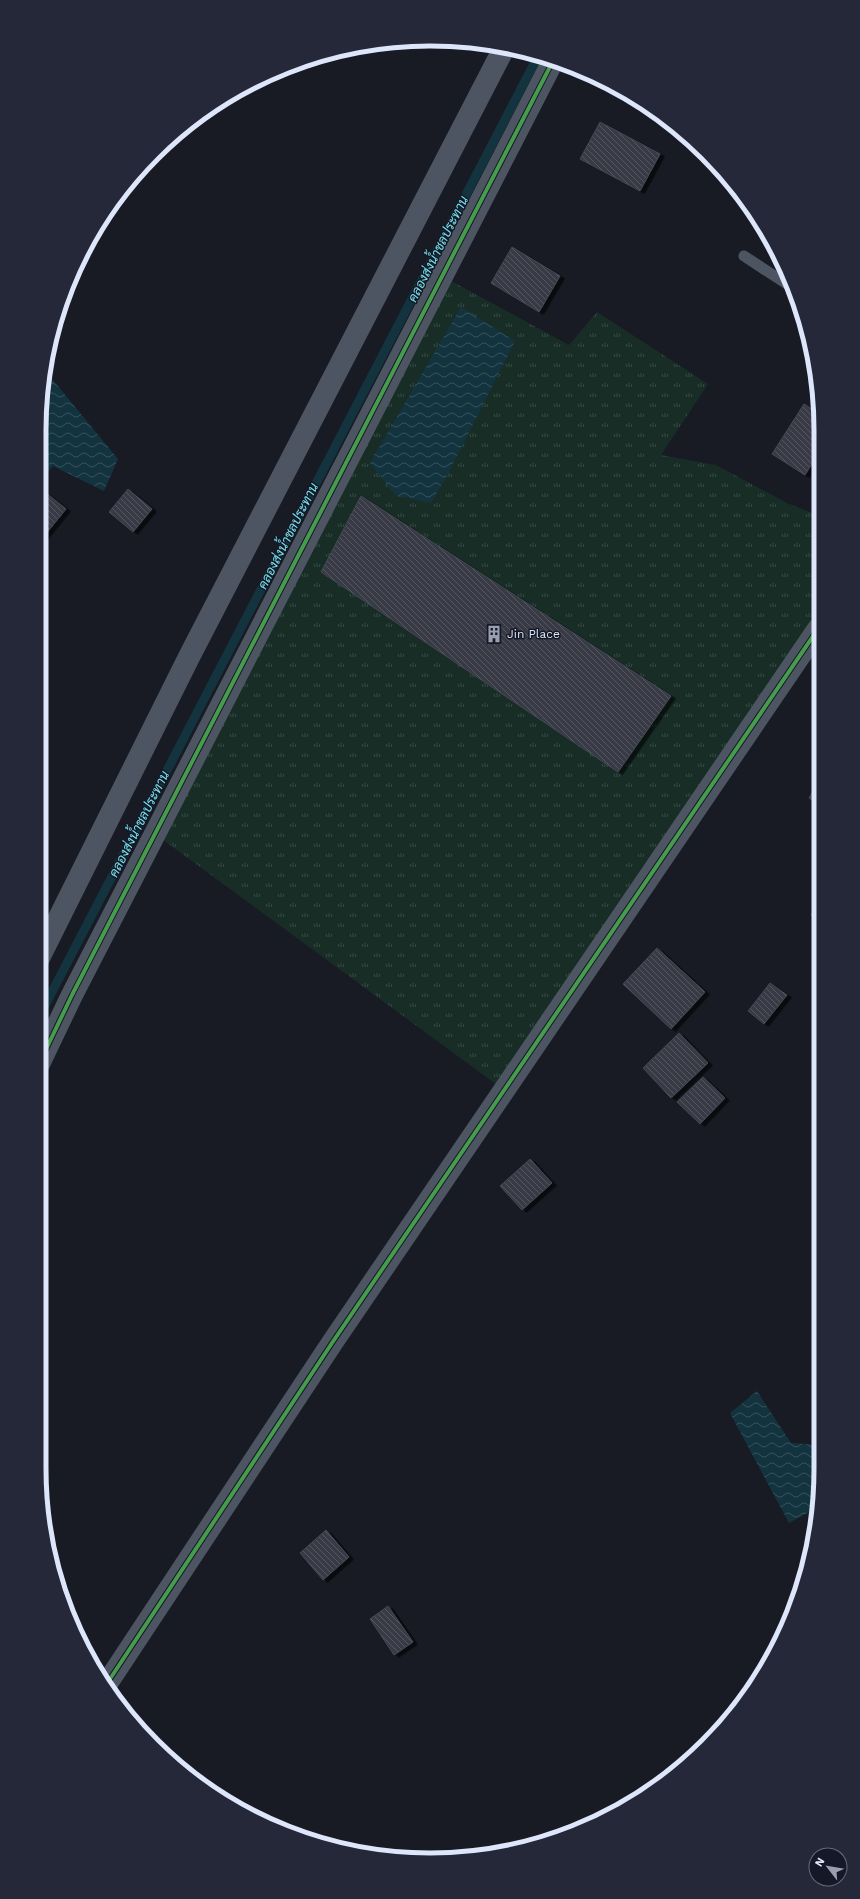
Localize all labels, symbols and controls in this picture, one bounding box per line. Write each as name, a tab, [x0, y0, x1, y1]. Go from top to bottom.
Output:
water label: คลองส่งน้ำชลประทาน	[400, 190, 472, 305]
water label: คลองส่งน้ำชลประทาน	[250, 477, 322, 592]
building icon: Jin Place	[484, 624, 504, 644]
place label: Jin Place	[507, 627, 560, 641]
water label: คลองส่งน้ำชลประทาน	[101, 765, 173, 880]
north arrow	[808, 1847, 848, 1887]
text: N	[812, 1855, 828, 1869]

